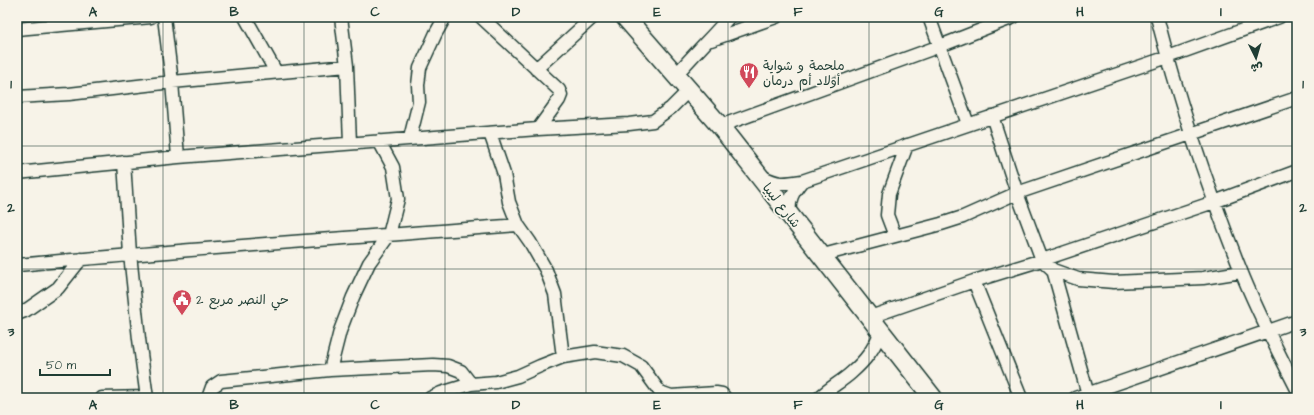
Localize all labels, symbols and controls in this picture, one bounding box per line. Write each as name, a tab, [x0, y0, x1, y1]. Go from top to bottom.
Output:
text: A	[89, 3, 98, 21]
text: B	[229, 3, 239, 21]
text: C	[370, 3, 380, 21]
text: D	[512, 3, 521, 21]
text: E	[653, 3, 661, 21]
text: F	[793, 3, 803, 21]
text: G	[934, 3, 944, 21]
text: H	[1076, 3, 1084, 21]
text: I	[1220, 3, 1222, 21]
north arrow	[1236, 38, 1276, 78]
place label: ملحمة و شواية أولاد أم درمان	[763, 57, 845, 91]
text: ش	[1250, 59, 1264, 75]
restaurant icon: ملحمة و شواية أولاد أم درمان	[738, 61, 760, 89]
text: 1	[10, 75, 12, 93]
text: 1	[1302, 75, 1304, 93]
street label: شارع ليبيا	[758, 180, 804, 232]
text: 2	[6, 199, 15, 217]
text: 2	[1298, 199, 1307, 217]
public building icon: حي النصر مربع 2	[171, 288, 193, 316]
place label: حي النصر مربع 2	[196, 291, 289, 311]
text: 3	[7, 323, 15, 341]
text: 3	[1299, 323, 1307, 341]
scale bar	[40, 351, 110, 377]
text: 50 m	[46, 357, 77, 374]
text: A	[89, 396, 98, 414]
text: B	[229, 396, 239, 414]
text: C	[370, 396, 380, 414]
text: D	[512, 396, 521, 414]
text: E	[653, 396, 661, 414]
text: F	[793, 396, 803, 414]
text: G	[934, 396, 944, 414]
text: H	[1076, 396, 1084, 414]
text: I	[1220, 396, 1222, 414]

